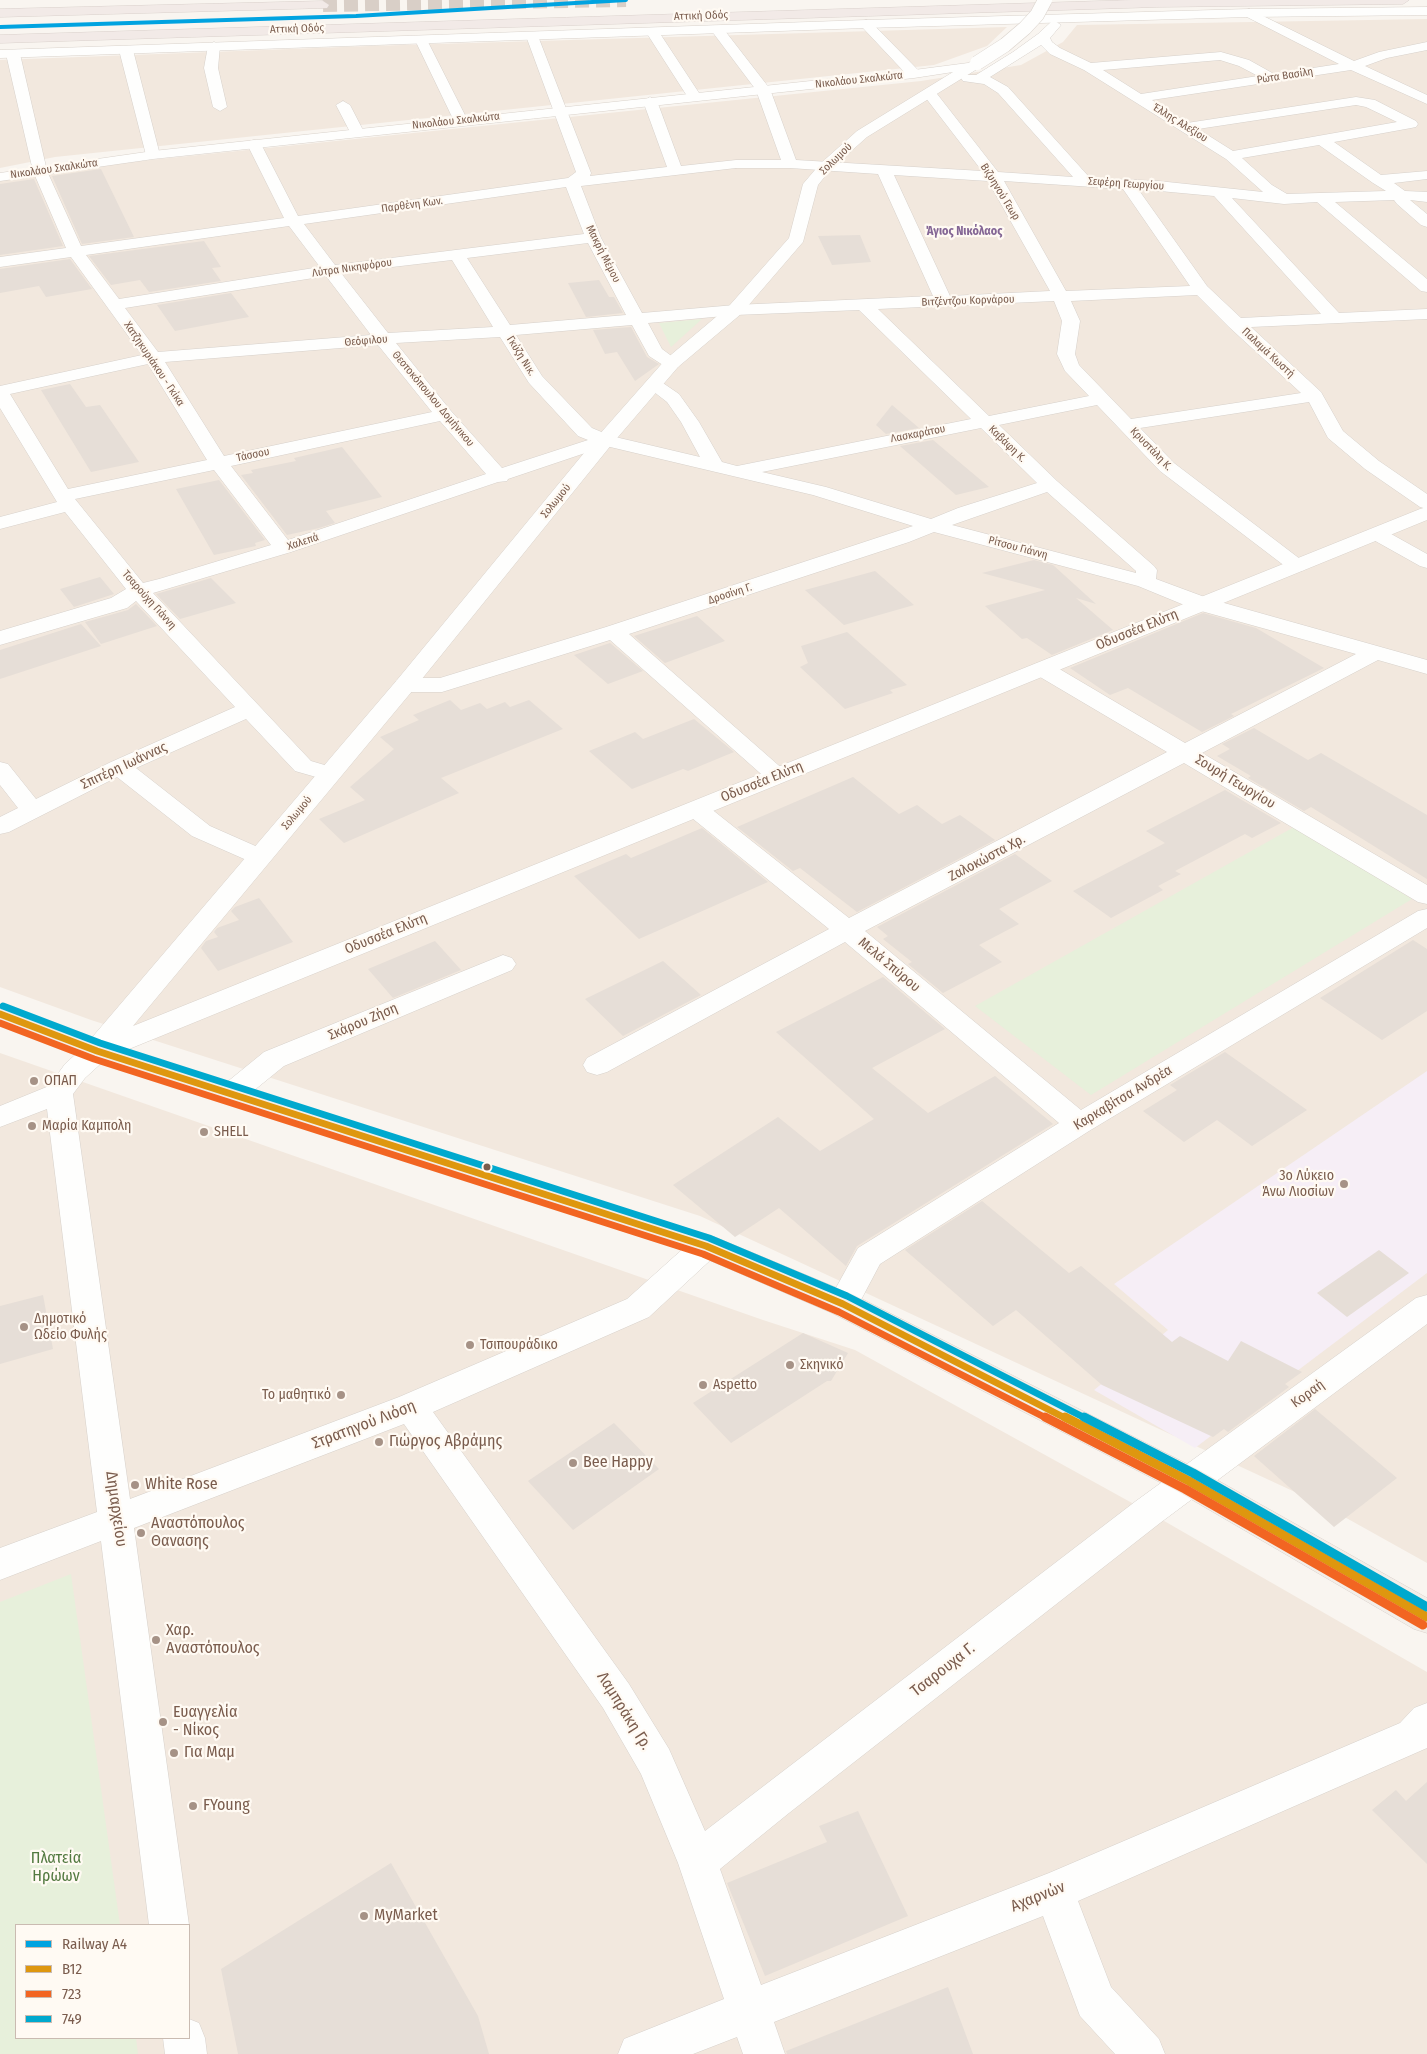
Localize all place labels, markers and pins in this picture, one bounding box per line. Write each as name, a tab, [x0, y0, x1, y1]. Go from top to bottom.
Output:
place label: ΟΠΑΠ	[44, 1073, 77, 1089]
marker: ΟΠΑΠ	[28, 1075, 40, 1087]
place label: Μαρία Καμπολη	[42, 1118, 131, 1134]
marker: Μαρία Καμπολη	[26, 1120, 38, 1132]
place label: SHELL	[214, 1124, 248, 1140]
marker: SHELL	[198, 1126, 210, 1138]
unlabelled marker	[482, 1162, 492, 1172]
place label: 3ο Λύκειο Άνω Λιοσίων	[1262, 1168, 1334, 1200]
marker: 3ο Λύκειο Άνω Λιοσίων	[1338, 1178, 1350, 1190]
place label: Δημοτικό Ωδείο Φυλής	[34, 1311, 107, 1344]
marker: Δημοτικό Ωδείο Φυλής	[18, 1321, 30, 1333]
place label: Τσιπουράδικο	[480, 1337, 558, 1353]
marker: Τσιπουράδικο	[464, 1339, 476, 1351]
place label: Σκηνικό	[800, 1357, 843, 1373]
marker: Σκηνικό	[784, 1359, 796, 1371]
place label: Aspetto	[713, 1377, 757, 1393]
marker: Aspetto	[697, 1379, 709, 1391]
place label: Το μαθητικό	[262, 1387, 331, 1403]
marker: Το μαθητικό	[335, 1389, 347, 1401]
place label: Γιώργος Αβράμης	[389, 1432, 502, 1452]
marker: Γιώργος Αβράμης	[373, 1436, 385, 1448]
place label: Bee Happy	[583, 1453, 653, 1473]
marker: Bee Happy	[567, 1457, 579, 1469]
place label: White Rose	[145, 1475, 218, 1495]
marker: White Rose	[129, 1479, 141, 1491]
place label: Αναστόπουλος Θανασης	[151, 1514, 245, 1552]
marker: Αναστόπουλος Θανασης	[135, 1527, 147, 1539]
place label: Χαρ. Αναστόπουλος	[166, 1621, 260, 1659]
marker: Χαρ. Αναστόπουλος	[150, 1634, 162, 1646]
place label: Ευαγγελία - Νίκος	[173, 1703, 238, 1741]
marker: Ευαγγελία - Νίκος	[157, 1716, 169, 1728]
place label: Για Μαμ	[184, 1743, 235, 1763]
marker: Για Μαμ	[168, 1747, 180, 1759]
place label: FYoung	[203, 1796, 250, 1816]
marker: FYoung	[187, 1800, 199, 1812]
place label: MyMarket	[374, 1906, 438, 1926]
marker: MyMarket	[358, 1910, 370, 1922]

